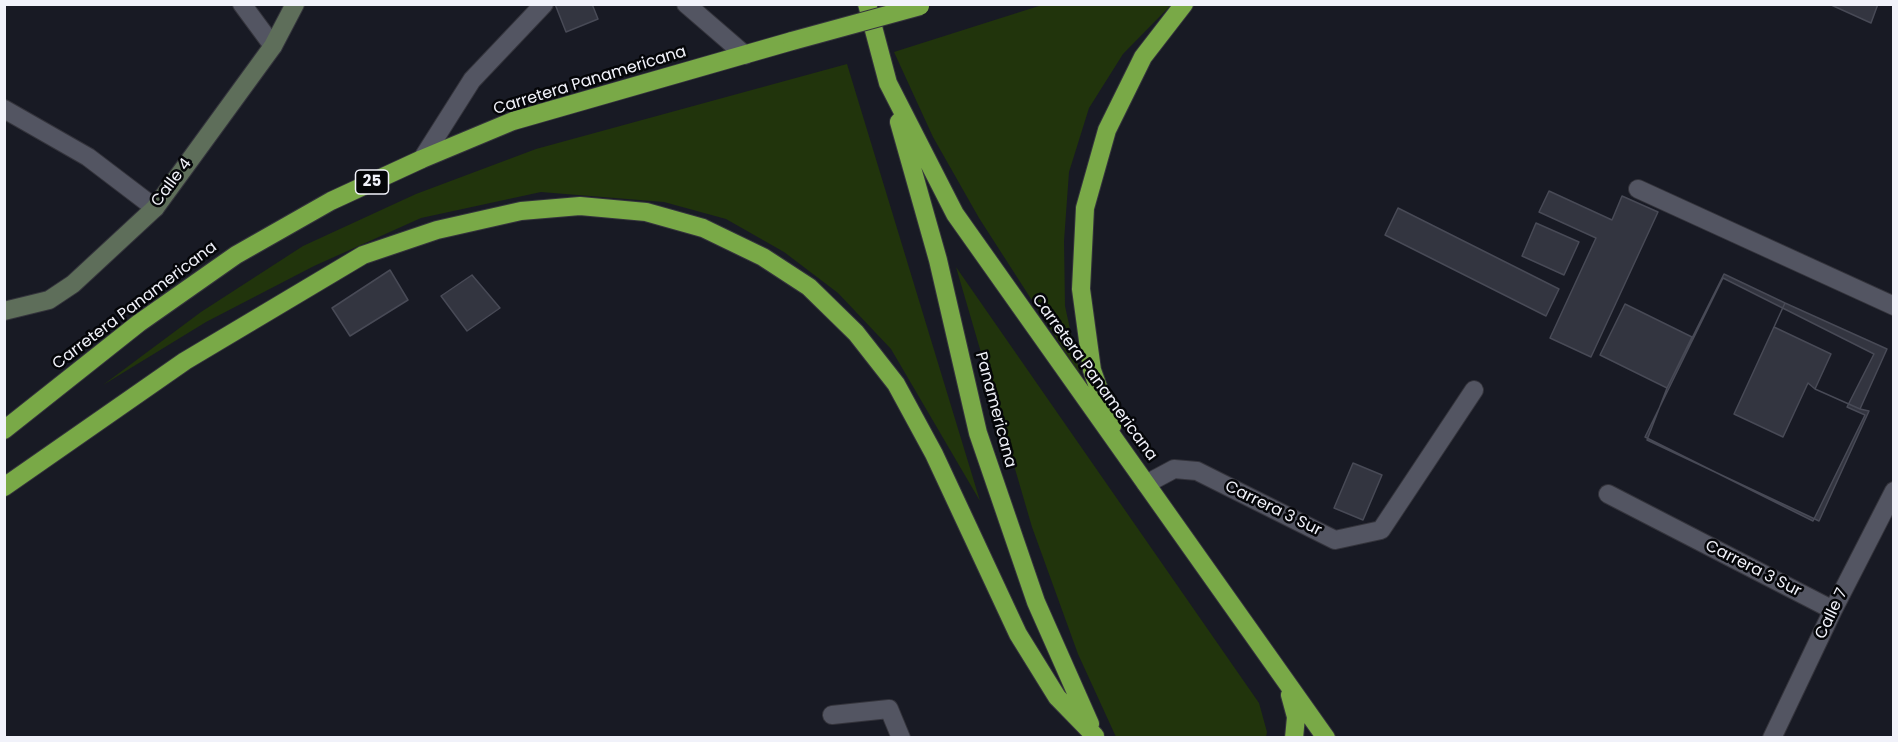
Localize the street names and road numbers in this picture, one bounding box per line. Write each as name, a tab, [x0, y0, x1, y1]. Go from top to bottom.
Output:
street label: Carretera Panamericana	[491, 42, 689, 120]
street label: Calle 4	[148, 155, 196, 211]
road number: 25	[356, 170, 388, 194]
street label: Carretera Panamericana	[49, 238, 221, 374]
street label: Carretera Panamericana	[1027, 291, 1161, 465]
street label: Panamericana	[970, 350, 1020, 470]
street label: Carrera 3 Sur	[1221, 477, 1325, 541]
street label: Carrera 3 Sur	[1702, 537, 1804, 601]
street label: Calle 7	[1812, 586, 1852, 642]

